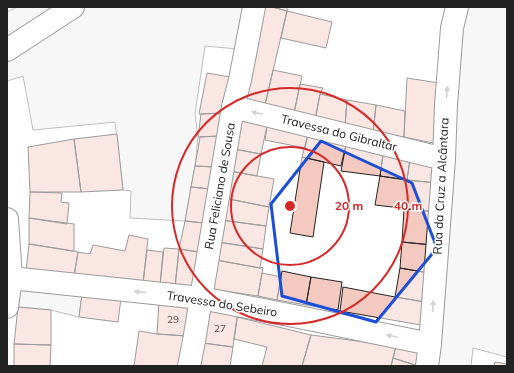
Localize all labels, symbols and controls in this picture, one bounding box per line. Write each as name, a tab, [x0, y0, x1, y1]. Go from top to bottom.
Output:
one-way arrow	[444, 86, 451, 98]
one-way arrow	[251, 110, 263, 116]
street label: Travessa do Gibraltar	[280, 111, 399, 154]
street label: Rua da Cruz a Alcântara	[429, 117, 452, 255]
street label: Rua Feliciano de Sousa	[201, 121, 238, 251]
text: 20 m	[335, 198, 363, 213]
text: 40 m	[394, 198, 422, 213]
centre of rings	[283, 199, 297, 213]
street label: Travessa do Sebeiro	[166, 287, 279, 320]
one-way arrow	[134, 288, 146, 295]
one-way arrow	[430, 300, 437, 312]
house number: 29	[167, 313, 179, 326]
house number: 27	[214, 322, 226, 335]
one-way arrow	[386, 333, 398, 339]

